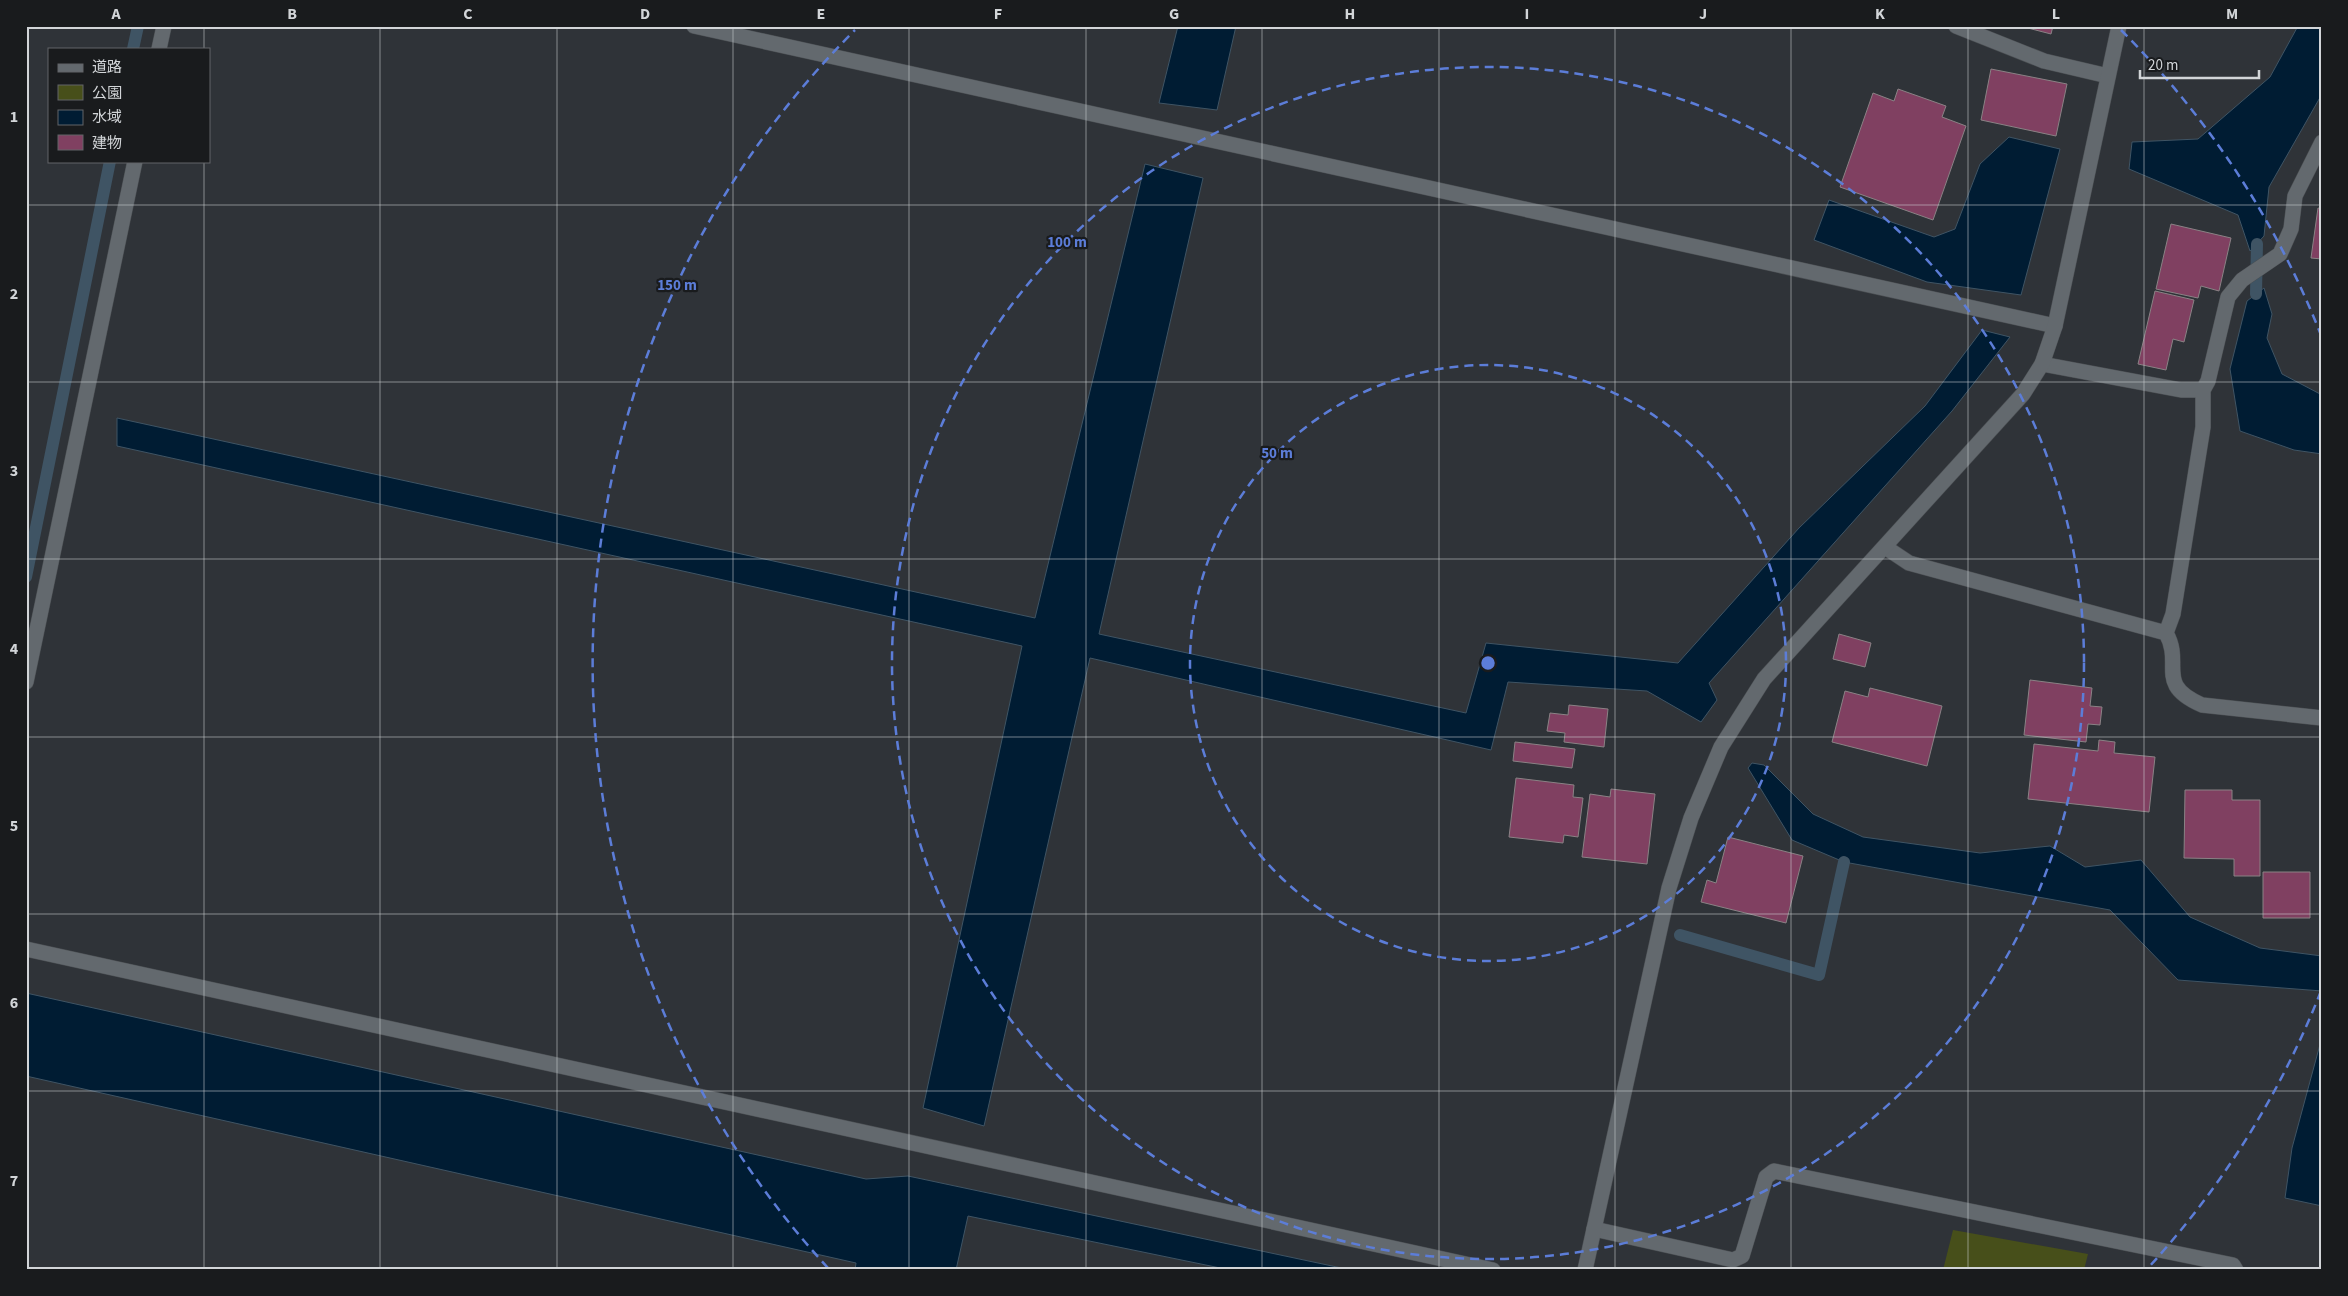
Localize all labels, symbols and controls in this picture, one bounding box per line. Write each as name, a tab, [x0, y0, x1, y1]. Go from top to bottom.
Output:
text: A	[110, 3, 121, 25]
text: B	[287, 3, 297, 25]
text: C	[463, 3, 473, 25]
text: D	[640, 3, 650, 25]
text: E	[817, 3, 825, 25]
text: F	[994, 3, 1002, 25]
text: G	[1169, 3, 1179, 25]
text: H	[1345, 3, 1355, 25]
text: I	[1525, 3, 1529, 25]
text: J	[1699, 3, 1707, 25]
text: K	[1875, 3, 1885, 25]
text: L	[2052, 3, 2060, 25]
text: M	[2226, 3, 2238, 25]
legend	[48, 48, 210, 162]
scale bar	[2140, 48, 2259, 80]
text: 20 m	[2148, 55, 2178, 76]
text: 道路	[92, 57, 122, 78]
text: 公園	[92, 83, 122, 104]
text: 1	[10, 106, 18, 128]
text: 水域	[92, 107, 122, 128]
text: 建物	[92, 133, 122, 154]
text: 100 m	[1047, 232, 1087, 253]
text: 150 m	[657, 275, 697, 296]
text: 2	[10, 283, 18, 305]
text: 50 m	[1261, 443, 1293, 464]
text: 3	[10, 460, 18, 482]
text: 4	[10, 638, 19, 660]
centre of rings	[1479, 654, 1497, 672]
text: 5	[10, 815, 18, 837]
text: 6	[10, 992, 18, 1014]
text: 7	[10, 1170, 18, 1192]

